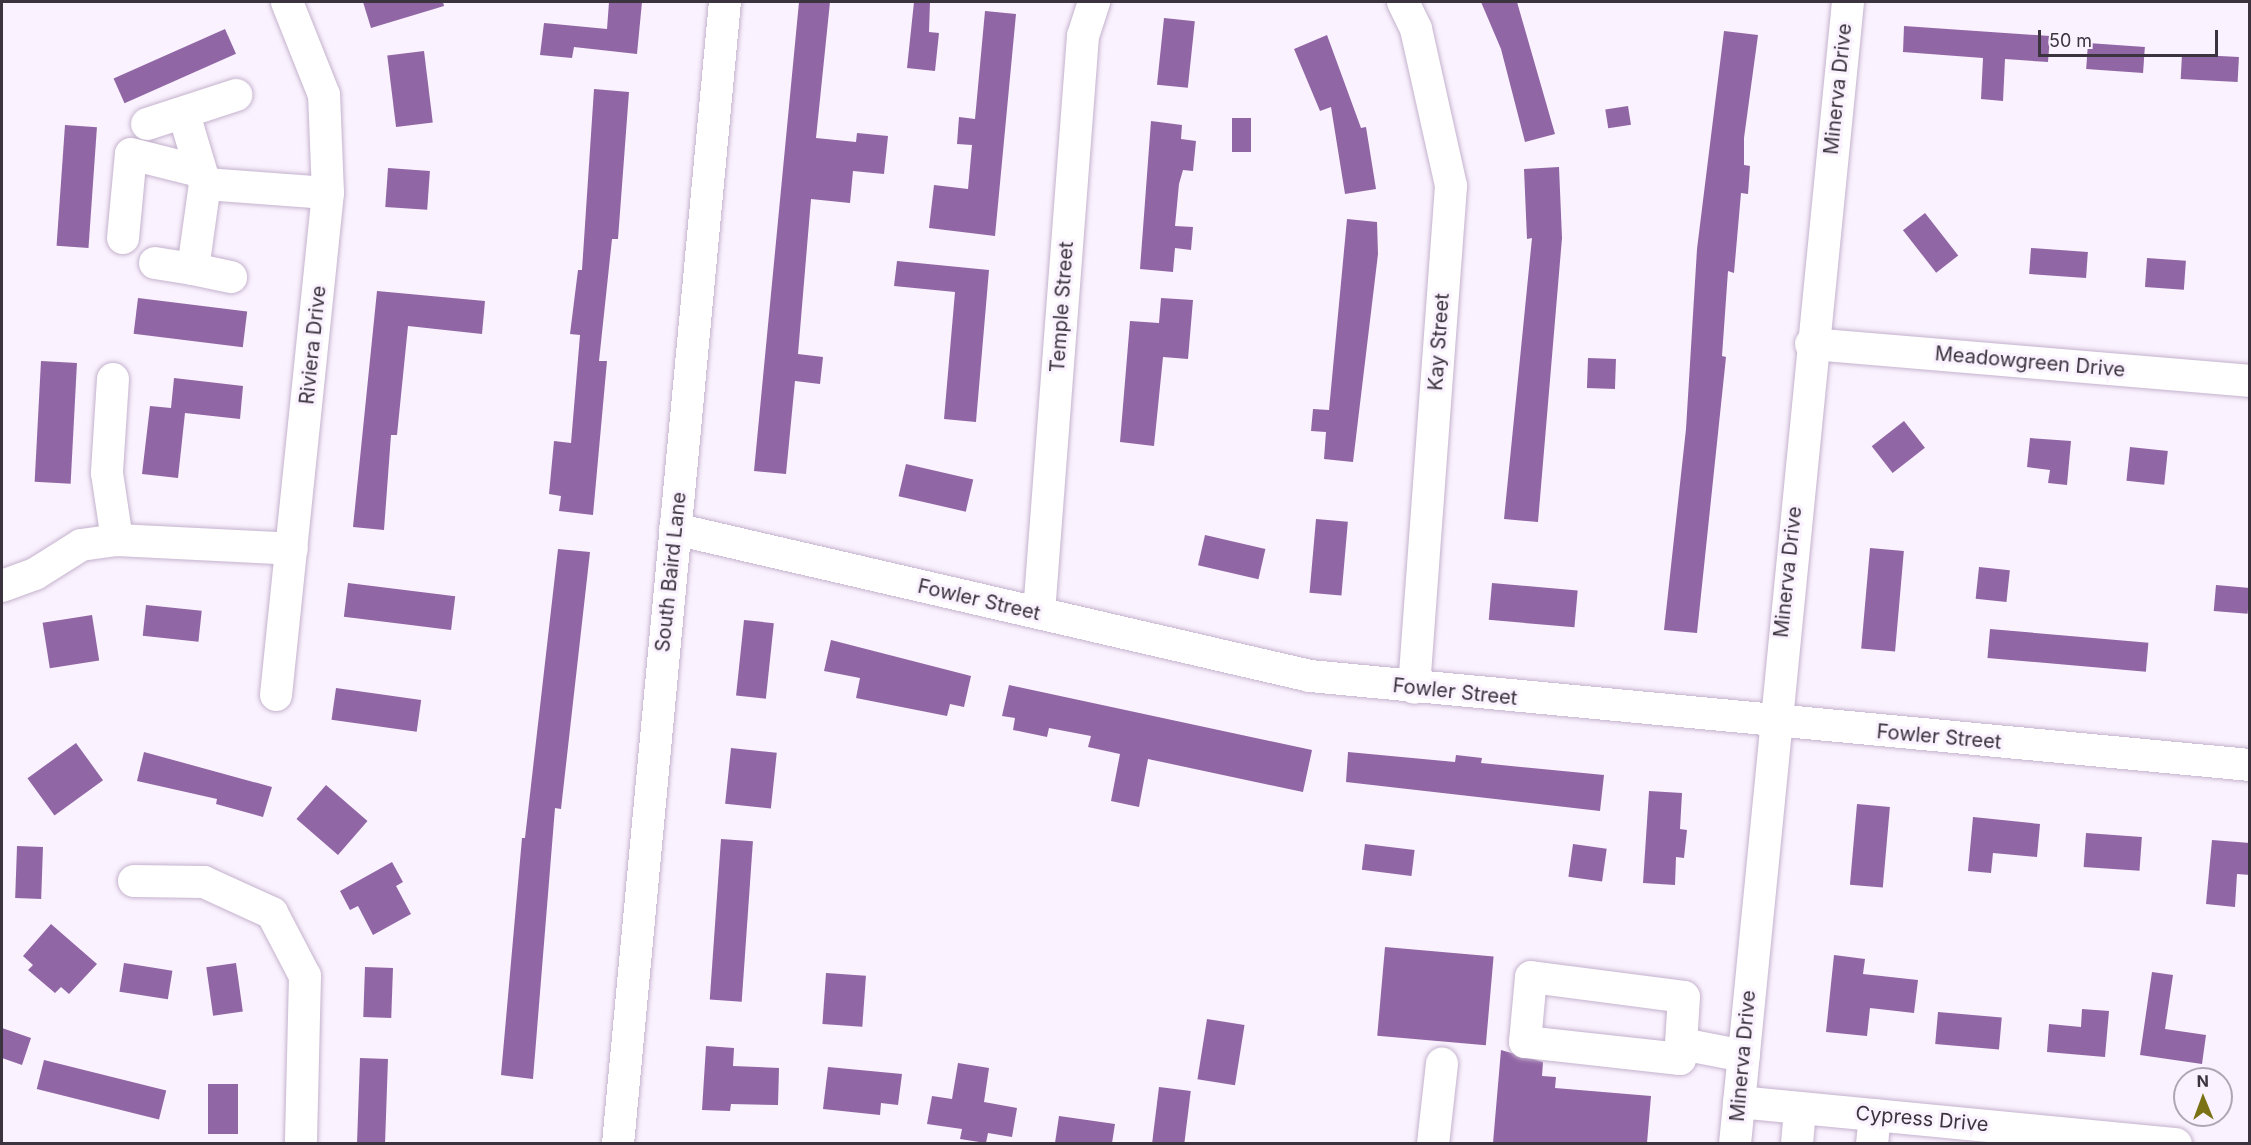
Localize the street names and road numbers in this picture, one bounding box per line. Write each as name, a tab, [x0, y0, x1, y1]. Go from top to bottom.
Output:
street label: Minerva Drive	[1819, 22, 1857, 156]
street label: Temple Street	[1045, 241, 1079, 373]
street label: Riviera Drive	[295, 284, 331, 406]
street label: Kay Street	[1424, 292, 1454, 392]
street label: Meadowgreen Drive	[1934, 342, 2126, 382]
street label: South Baird Lane	[651, 491, 691, 653]
street label: Minerva Drive	[1769, 505, 1807, 639]
street label: Fowler Street	[915, 574, 1043, 626]
street label: Fowler Street	[1392, 674, 1518, 710]
street label: Fowler Street	[1876, 720, 2002, 754]
street label: Minerva Drive	[1725, 989, 1761, 1123]
street label: Cypress Drive	[1855, 1101, 1989, 1137]

